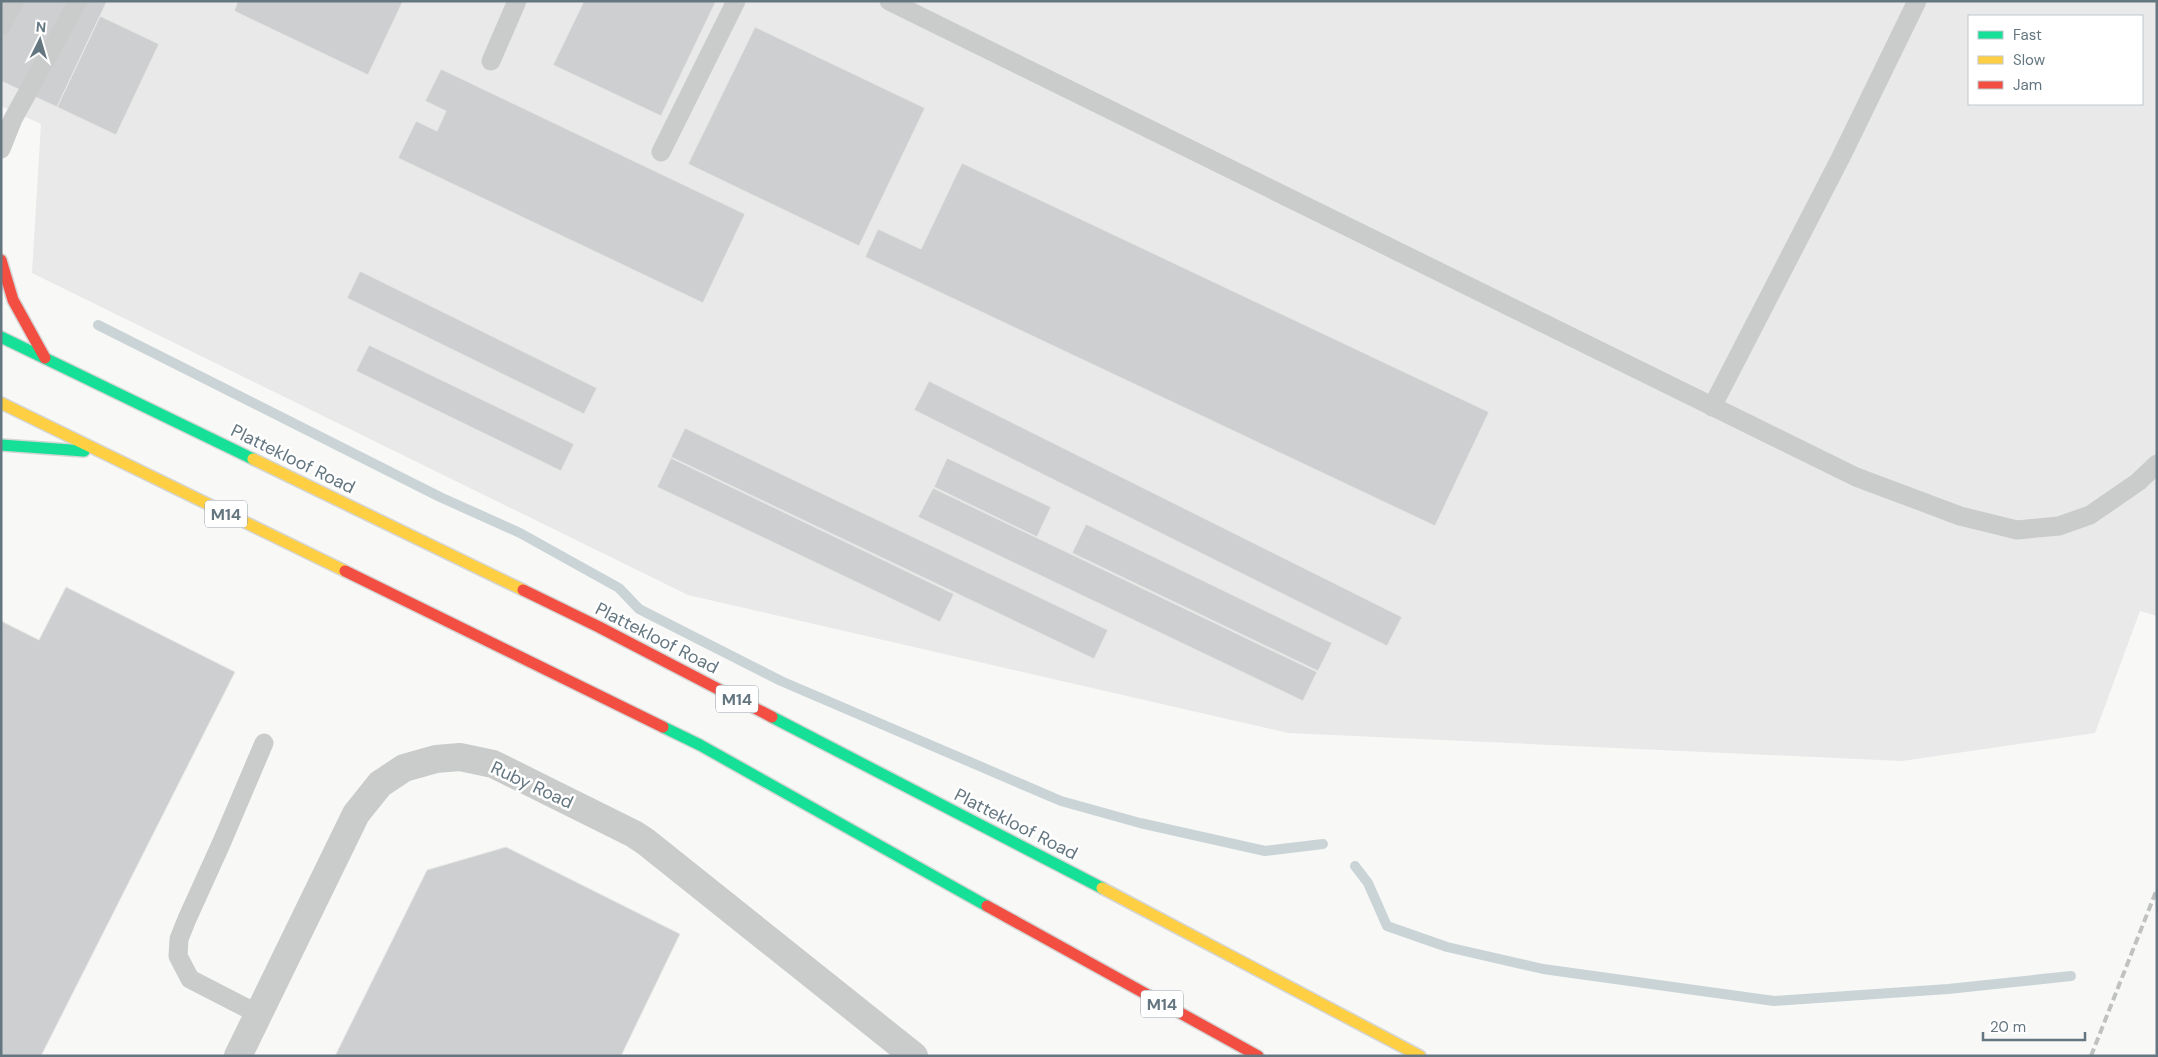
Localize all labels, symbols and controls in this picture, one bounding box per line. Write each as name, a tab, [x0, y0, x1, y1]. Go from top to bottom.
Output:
north arrow	[15, 15, 65, 65]
legend	[1968, 15, 2143, 105]
text: N	[35, 18, 47, 36]
text: Fast	[2013, 25, 2042, 45]
text: Slow	[2013, 50, 2046, 70]
text: Jam	[2013, 75, 2042, 95]
street label: Plattekloof Road	[227, 419, 359, 499]
road number: M14	[205, 500, 247, 528]
street label: Plattekloof Road	[591, 597, 723, 679]
road number: M14	[716, 686, 758, 712]
street label: Ruby Road	[487, 755, 577, 815]
street label: Plattekloof Road	[950, 783, 1082, 865]
road number: M14	[1141, 991, 1183, 1018]
scale bar	[1983, 1010, 2086, 1042]
text: 20 m	[1990, 1017, 2026, 1037]

